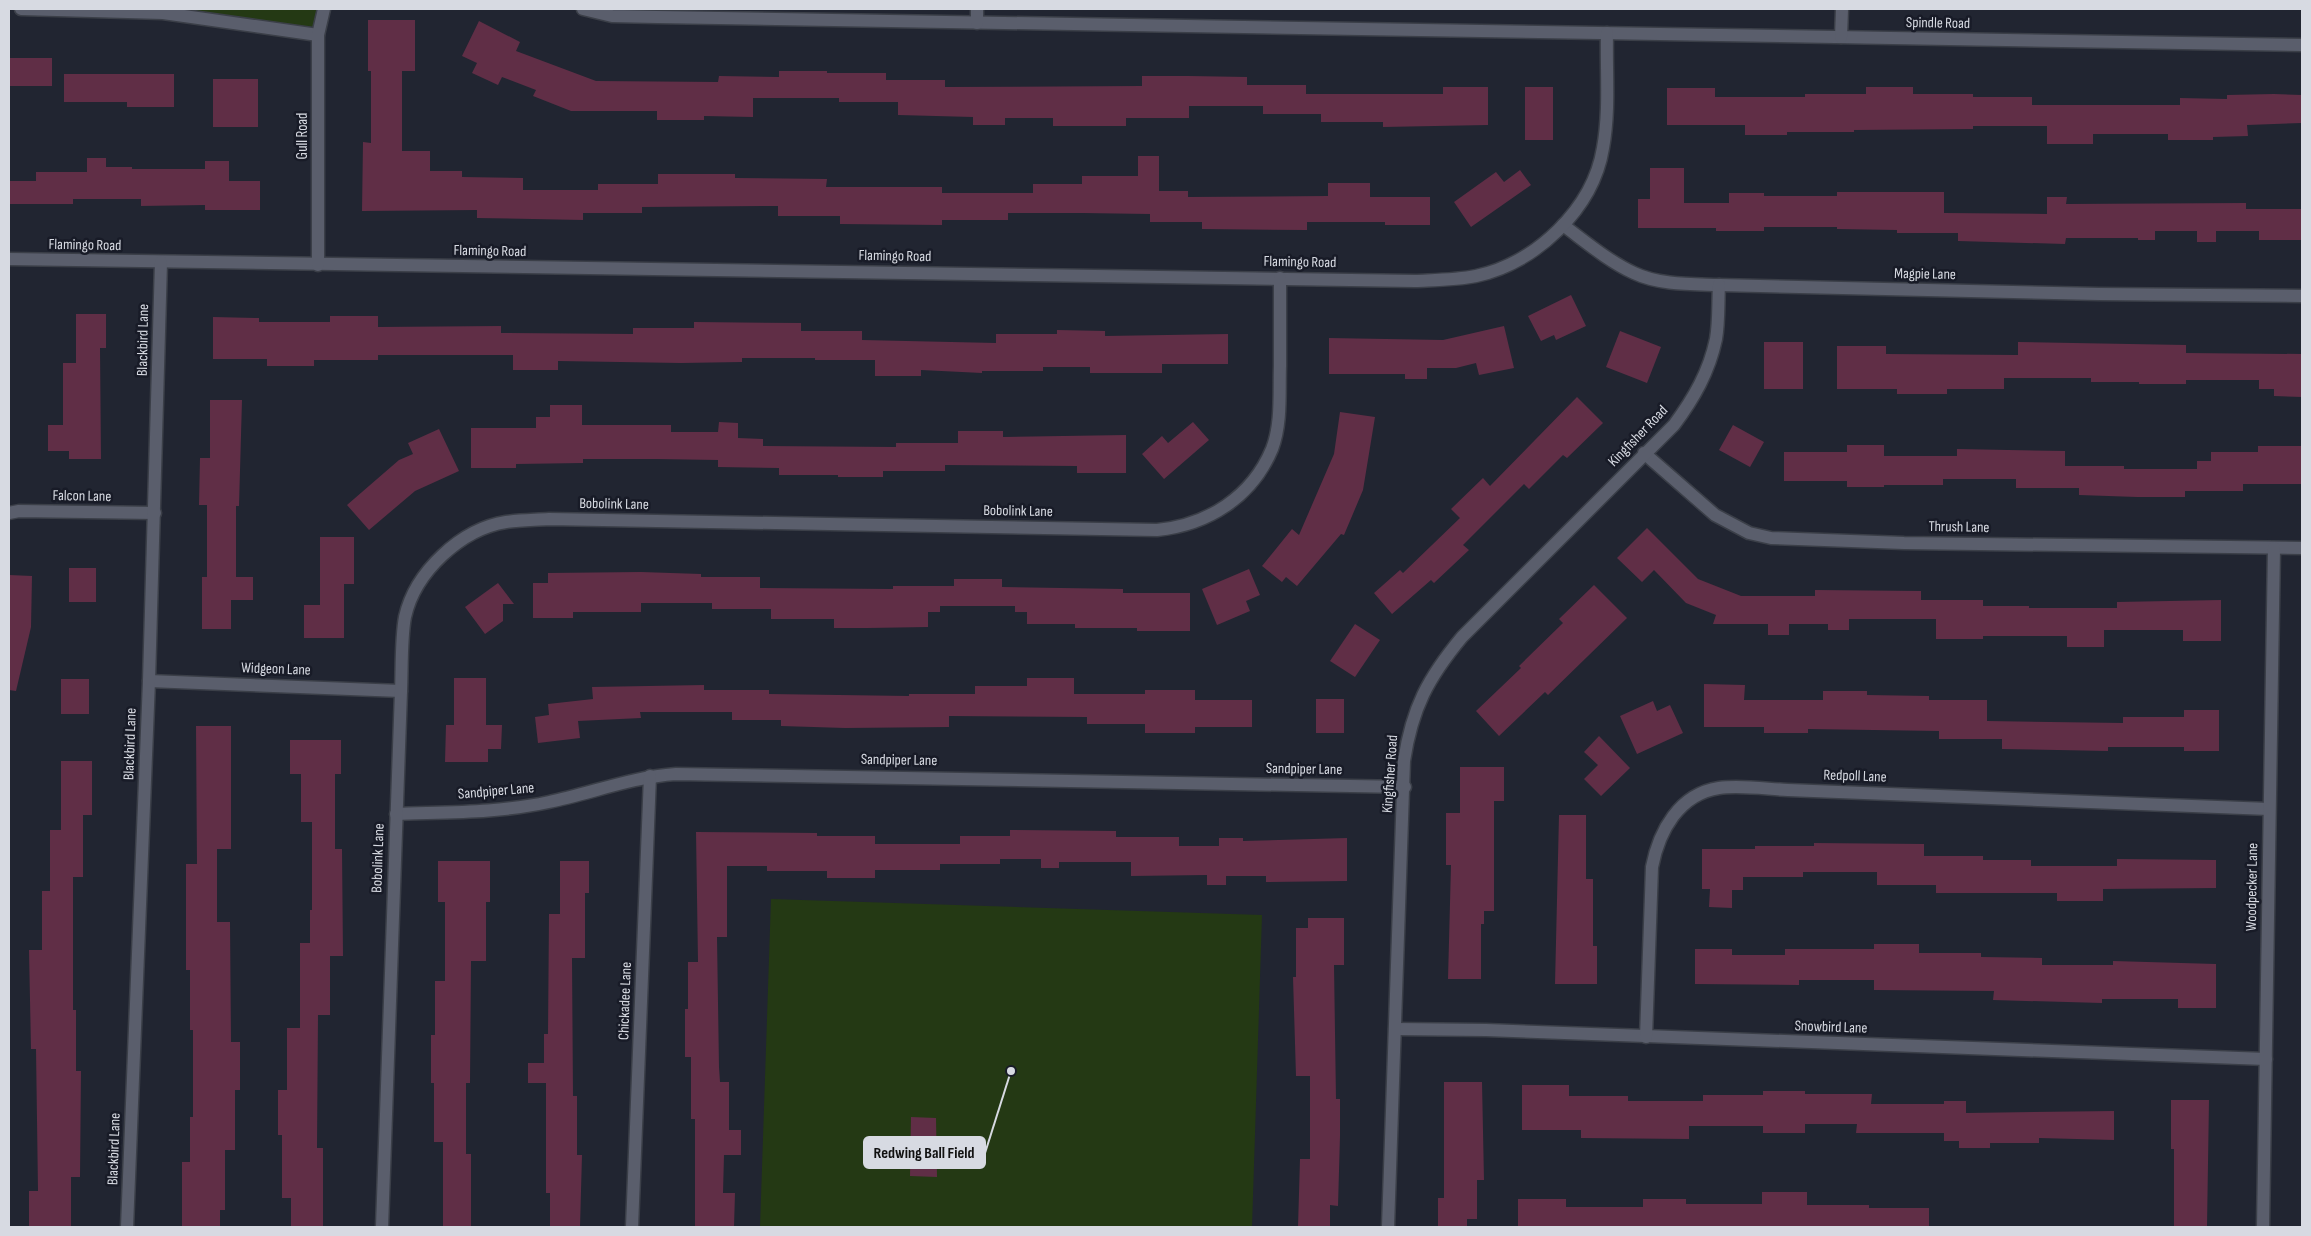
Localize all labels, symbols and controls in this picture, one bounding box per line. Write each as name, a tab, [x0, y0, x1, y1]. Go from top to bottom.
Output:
street label: Spindle Road	[1906, 13, 1970, 33]
street label: Gull Road	[293, 113, 312, 159]
street label: Flamingo Road	[49, 235, 121, 255]
street label: Flamingo Road	[454, 241, 526, 261]
street label: Flamingo Road	[859, 246, 931, 266]
street label: Flamingo Road	[1264, 252, 1336, 272]
street label: Magpie Lane	[1894, 264, 1956, 284]
street label: Blackbird Lane	[133, 304, 153, 376]
street label: Kingfisher Road	[1604, 401, 1672, 471]
street label: Falcon Lane	[52, 486, 112, 506]
street label: Bobolink Lane	[579, 494, 649, 514]
street label: Bobolink Lane	[983, 501, 1053, 521]
street label: Thrush Lane	[1928, 517, 1990, 537]
street label: Widgeon Lane	[241, 658, 311, 680]
street label: Blackbird Lane	[119, 707, 141, 781]
street label: Kingfisher Road	[1378, 734, 1402, 814]
street label: Sandpiper Lane	[861, 750, 937, 770]
street label: Sandpiper Lane	[1266, 759, 1342, 779]
street label: Redpoll Lane	[1823, 765, 1887, 787]
street label: Sandpiper Lane	[457, 778, 535, 804]
street label: Bobolink Lane	[367, 823, 389, 893]
street label: Woodpecker Lane	[2242, 843, 2262, 931]
street label: Chickadee Lane	[614, 961, 636, 1041]
street label: Snowbird Lane	[1794, 1016, 1868, 1038]
street label: Blackbird Lane	[103, 1112, 125, 1186]
callout: Redwing Ball Field	[864, 1137, 985, 1168]
text: Redwing Ball Field	[874, 1144, 975, 1163]

